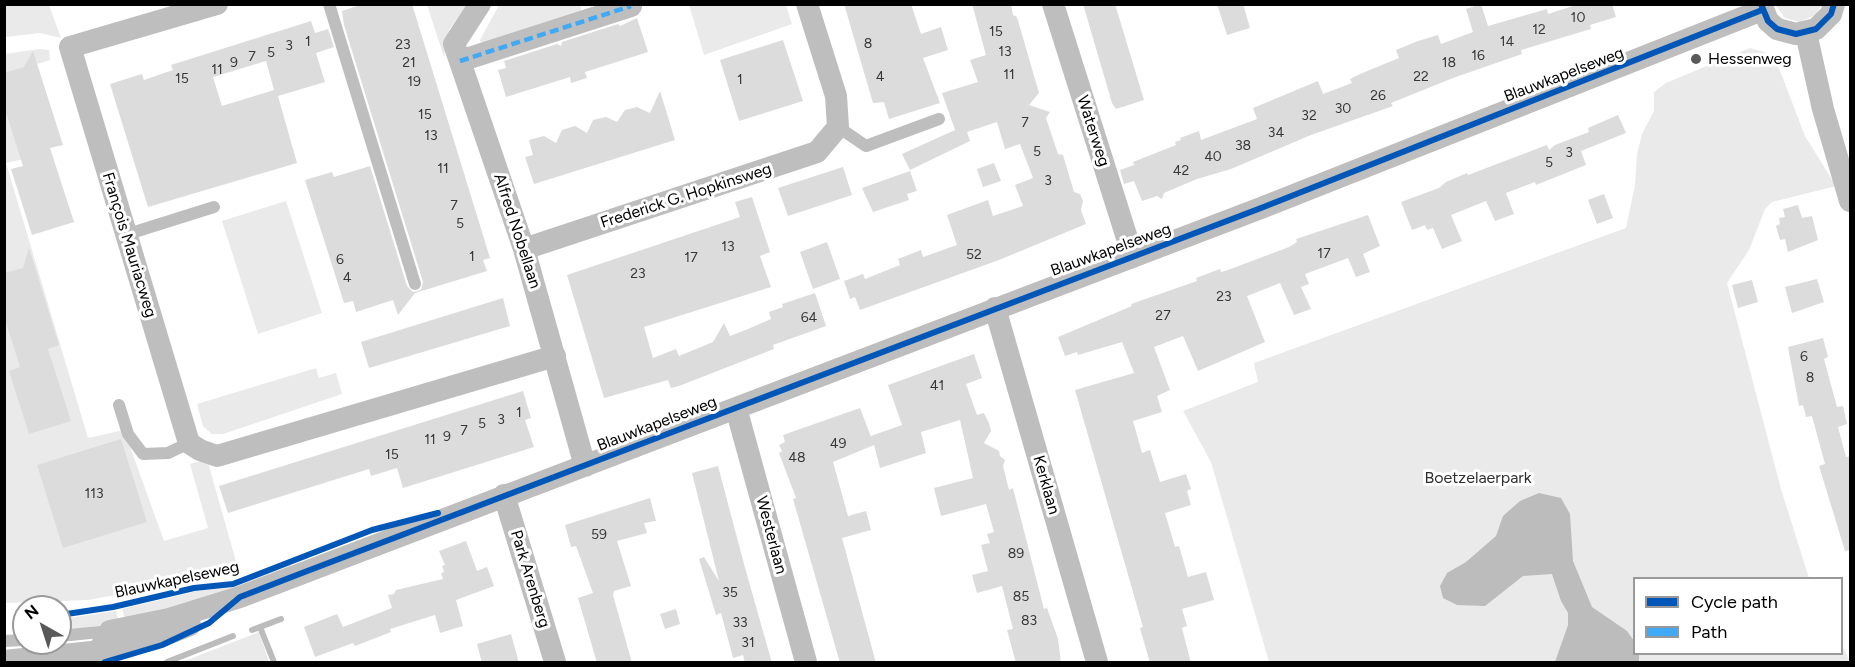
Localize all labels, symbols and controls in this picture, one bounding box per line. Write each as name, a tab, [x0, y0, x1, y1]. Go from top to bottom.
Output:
house number: 10	[1571, 10, 1585, 26]
house number: 12	[1532, 22, 1546, 38]
house number: 15	[989, 24, 1003, 40]
house number: 1	[305, 34, 311, 50]
house number: 14	[1500, 34, 1514, 50]
house number: 8	[864, 36, 872, 52]
house number: 23	[395, 37, 411, 53]
house number: 3	[285, 38, 293, 54]
street label: Blauwkapelseweg	[1501, 43, 1627, 107]
house number: 13	[998, 44, 1012, 60]
house number: 5	[267, 45, 275, 61]
house number: 16	[1471, 48, 1485, 64]
house number: 7	[248, 49, 256, 65]
place label: Hessenweg	[1708, 49, 1792, 69]
marker: Hessenweg	[1689, 52, 1703, 66]
house number: 9	[230, 55, 238, 71]
house number: 21	[402, 55, 416, 71]
house number: 18	[1442, 55, 1456, 71]
house number: 11	[211, 62, 223, 78]
house number: 11	[1003, 67, 1015, 83]
house number: 4	[876, 69, 884, 85]
house number: 22	[1413, 69, 1429, 85]
house number: 15	[175, 71, 189, 87]
house number: 1	[737, 72, 743, 88]
house number: 19	[407, 74, 421, 90]
house number: 26	[1370, 88, 1386, 104]
street label: Waterweg	[1073, 93, 1113, 169]
house number: 30	[1335, 101, 1351, 117]
house number: 15	[418, 107, 432, 123]
house number: 32	[1301, 108, 1317, 124]
house number: 7	[1021, 115, 1029, 131]
house number: 34	[1268, 125, 1284, 141]
house number: 13	[424, 128, 438, 144]
house number: 38	[1235, 138, 1251, 154]
house number: 5	[1033, 144, 1041, 160]
house number: 3	[1565, 145, 1573, 161]
house number: 40	[1204, 149, 1222, 165]
house number: 5	[1545, 155, 1553, 171]
street label: Frederick G. Hopkinsweg	[598, 159, 774, 233]
house number: 11	[437, 161, 449, 177]
house number: 42	[1173, 163, 1189, 179]
street label: François Mauriacweg	[98, 170, 160, 320]
street label: Alfred Nobellaan	[489, 171, 545, 291]
house number: 3	[1044, 173, 1052, 189]
house number: 7	[450, 198, 458, 214]
house number: 5	[456, 216, 464, 232]
street label: Blauwkapelseweg	[1048, 219, 1174, 281]
house number: 13	[721, 239, 735, 255]
house number: 17	[1317, 246, 1331, 262]
house number: 52	[966, 247, 982, 263]
house number: 1	[469, 249, 475, 265]
house number: 17	[684, 250, 698, 266]
house number: 6	[336, 252, 344, 268]
house number: 23	[630, 266, 646, 282]
house number: 4	[343, 270, 351, 286]
house number: 23	[1216, 289, 1232, 305]
house number: 27	[1155, 308, 1171, 324]
house number: 64	[801, 310, 817, 326]
house number: 6	[1800, 349, 1808, 365]
house number: 8	[1806, 370, 1814, 386]
house number: 41	[930, 378, 944, 394]
street label: Blauwkapelseweg	[594, 392, 720, 456]
house number: 1	[516, 405, 522, 421]
house number: 3	[497, 412, 505, 428]
house number: 5	[478, 416, 486, 432]
house number: 7	[460, 423, 468, 439]
house number: 9	[443, 429, 451, 445]
house number: 11	[424, 432, 436, 448]
house number: 49	[830, 436, 846, 452]
house number: 15	[385, 447, 399, 463]
house number: 48	[788, 450, 806, 466]
street label: Kerklaan	[1028, 453, 1064, 517]
park label: Boetzelaerpark	[1424, 468, 1532, 488]
house number: 113	[84, 486, 104, 502]
street label: Westerlaan	[751, 494, 791, 576]
house number: 59	[591, 527, 607, 543]
street label: Park Arenberg	[506, 528, 554, 630]
house number: 89	[1008, 546, 1024, 562]
street label: Blauwkapelseweg	[113, 557, 241, 603]
legend	[1633, 577, 1843, 655]
house number: 35	[722, 585, 738, 601]
house number: 85	[1013, 589, 1029, 605]
text: Cycle path	[1691, 591, 1778, 613]
north arrow	[12, 595, 72, 655]
text: N	[21, 601, 42, 623]
house number: 83	[1021, 613, 1037, 629]
house number: 33	[732, 615, 748, 631]
text: Path	[1691, 621, 1727, 643]
house number: 31	[741, 635, 755, 651]

